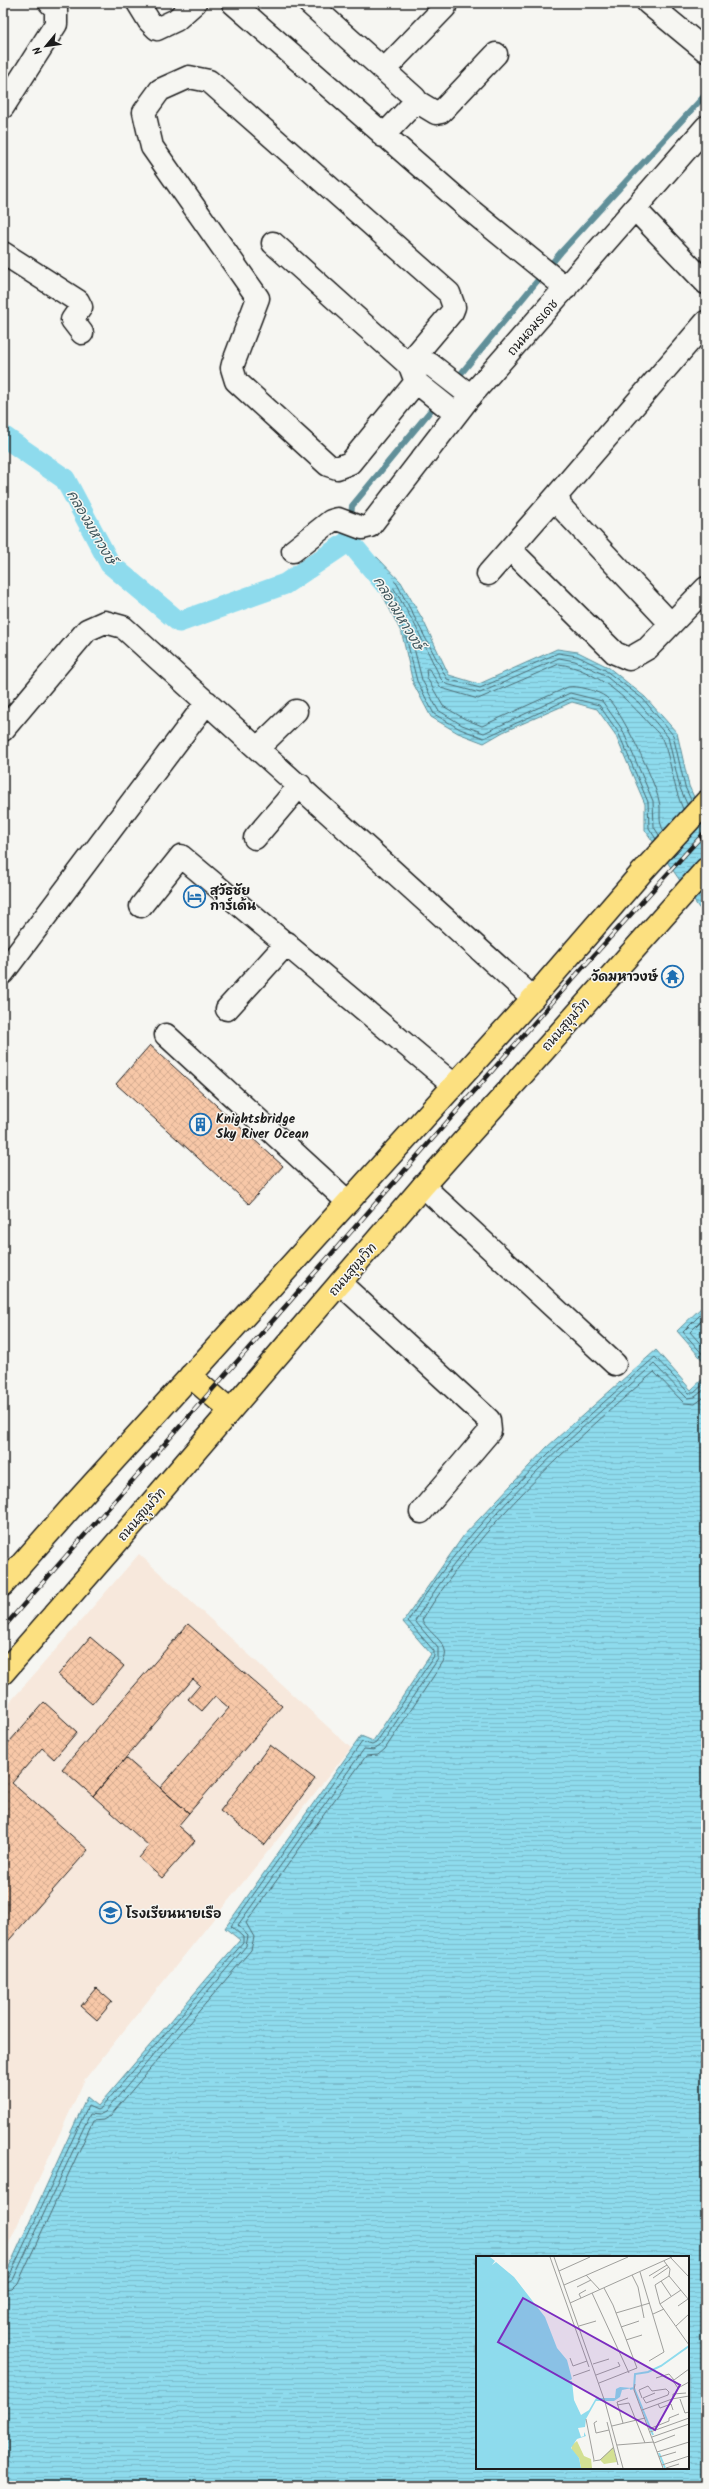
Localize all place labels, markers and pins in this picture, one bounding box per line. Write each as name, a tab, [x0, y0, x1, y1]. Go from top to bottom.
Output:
place label: สุวัธชัย การ์เด้น	[210, 881, 257, 917]
hotel icon: สุวัธชัย การ์เด้น	[181, 884, 207, 910]
temple icon: วัดมหาวงษ์	[660, 963, 686, 989]
place label: วัดมหาวงษ์	[591, 967, 659, 988]
place label: Knightsbridge Sky River Ocean	[216, 1109, 309, 1145]
building icon: Knightsbridge Sky River Ocean	[187, 1112, 213, 1138]
school or university icon: โรงเรียนนายเรือ	[98, 1900, 124, 1926]
place label: โรงเรียนนายเรือ	[125, 1904, 221, 1925]

